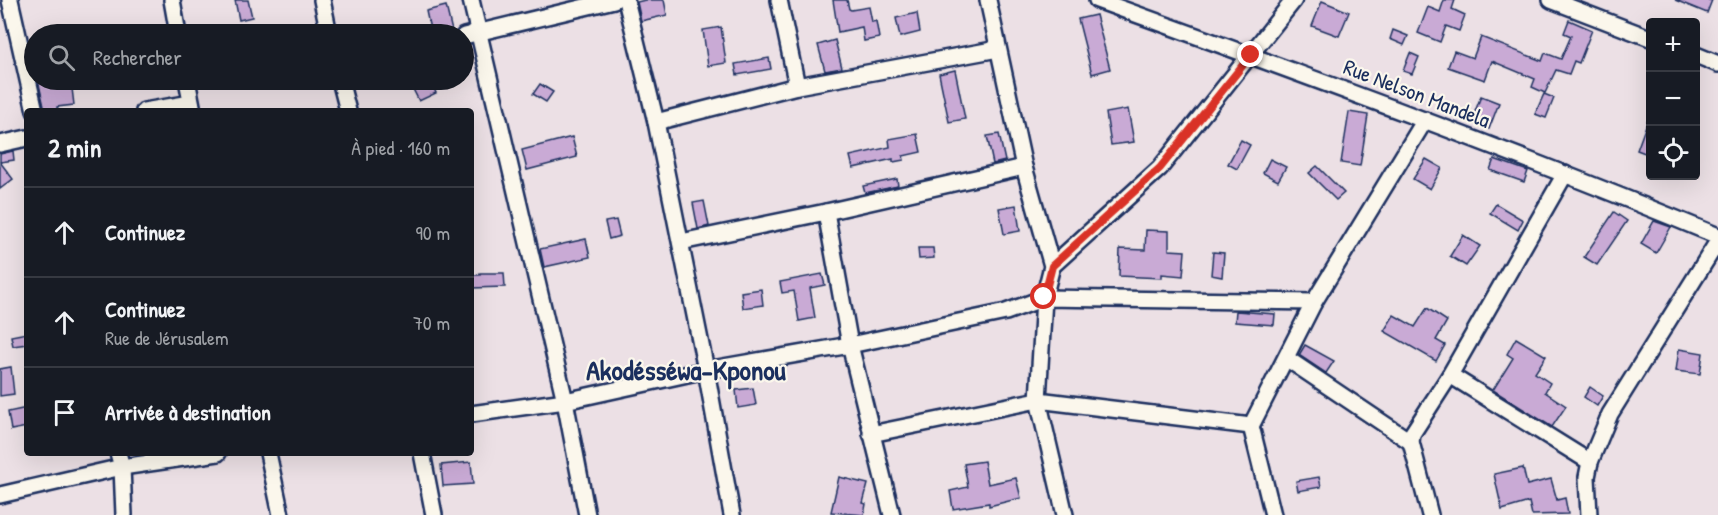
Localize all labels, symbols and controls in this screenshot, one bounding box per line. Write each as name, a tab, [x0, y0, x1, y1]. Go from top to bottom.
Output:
map controls	[1646, 18, 1700, 180]
button: +	[1646, 18, 1700, 72]
search box	[24, 24, 474, 90]
icon: search	[45, 41, 78, 74]
route end	[1237, 41, 1263, 67]
text: Rechercher	[93, 42, 182, 72]
street label: Rue Nelson Mandela	[1339, 51, 1495, 135]
button: −	[1646, 72, 1700, 126]
button: locate	[1646, 126, 1700, 180]
text: 2 min	[48, 130, 101, 165]
text: À pied · 160 m	[351, 134, 450, 161]
icon: ahead	[48, 216, 81, 249]
text: Continuez	[105, 217, 185, 247]
text: 90 m	[416, 219, 450, 246]
route start	[1030, 283, 1056, 309]
text: Continuez	[105, 294, 185, 324]
icon: ahead	[48, 306, 81, 339]
text: 70 m	[413, 309, 450, 336]
text: Rue de Jérusalem	[105, 324, 228, 351]
district label: Akodésséwa-Kponou	[586, 351, 787, 390]
icon: arrive	[48, 396, 81, 429]
text: Arrivée à destination	[105, 397, 271, 427]

